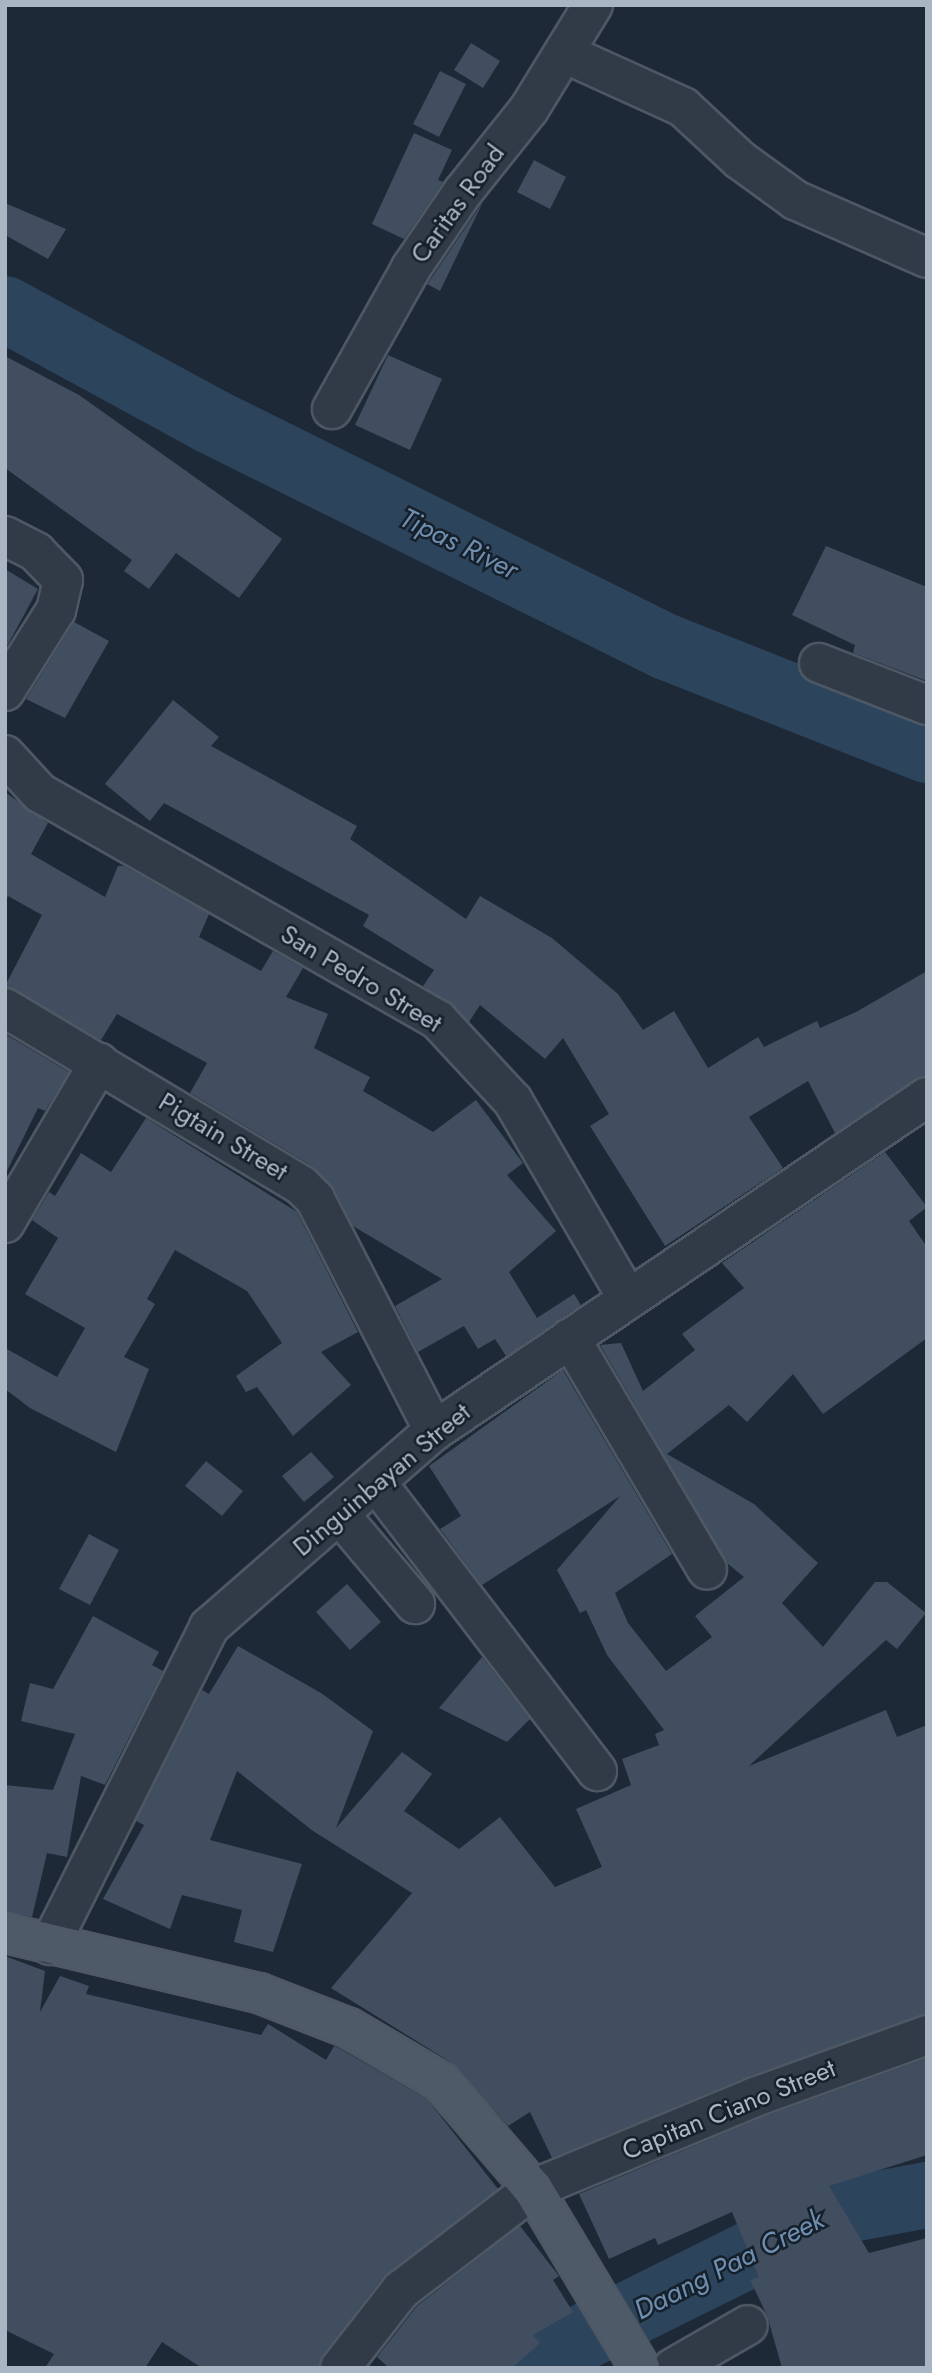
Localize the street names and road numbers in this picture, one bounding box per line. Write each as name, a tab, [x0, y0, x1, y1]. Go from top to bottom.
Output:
street label: Caritas Road	[404, 139, 512, 269]
street label: San Pedro Street	[275, 919, 447, 1039]
street label: Pigtain Street	[153, 1086, 293, 1188]
street label: Dinguinbayan Street	[287, 1397, 477, 1563]
street label: Capitan Ciano Street	[618, 2053, 840, 2167]

